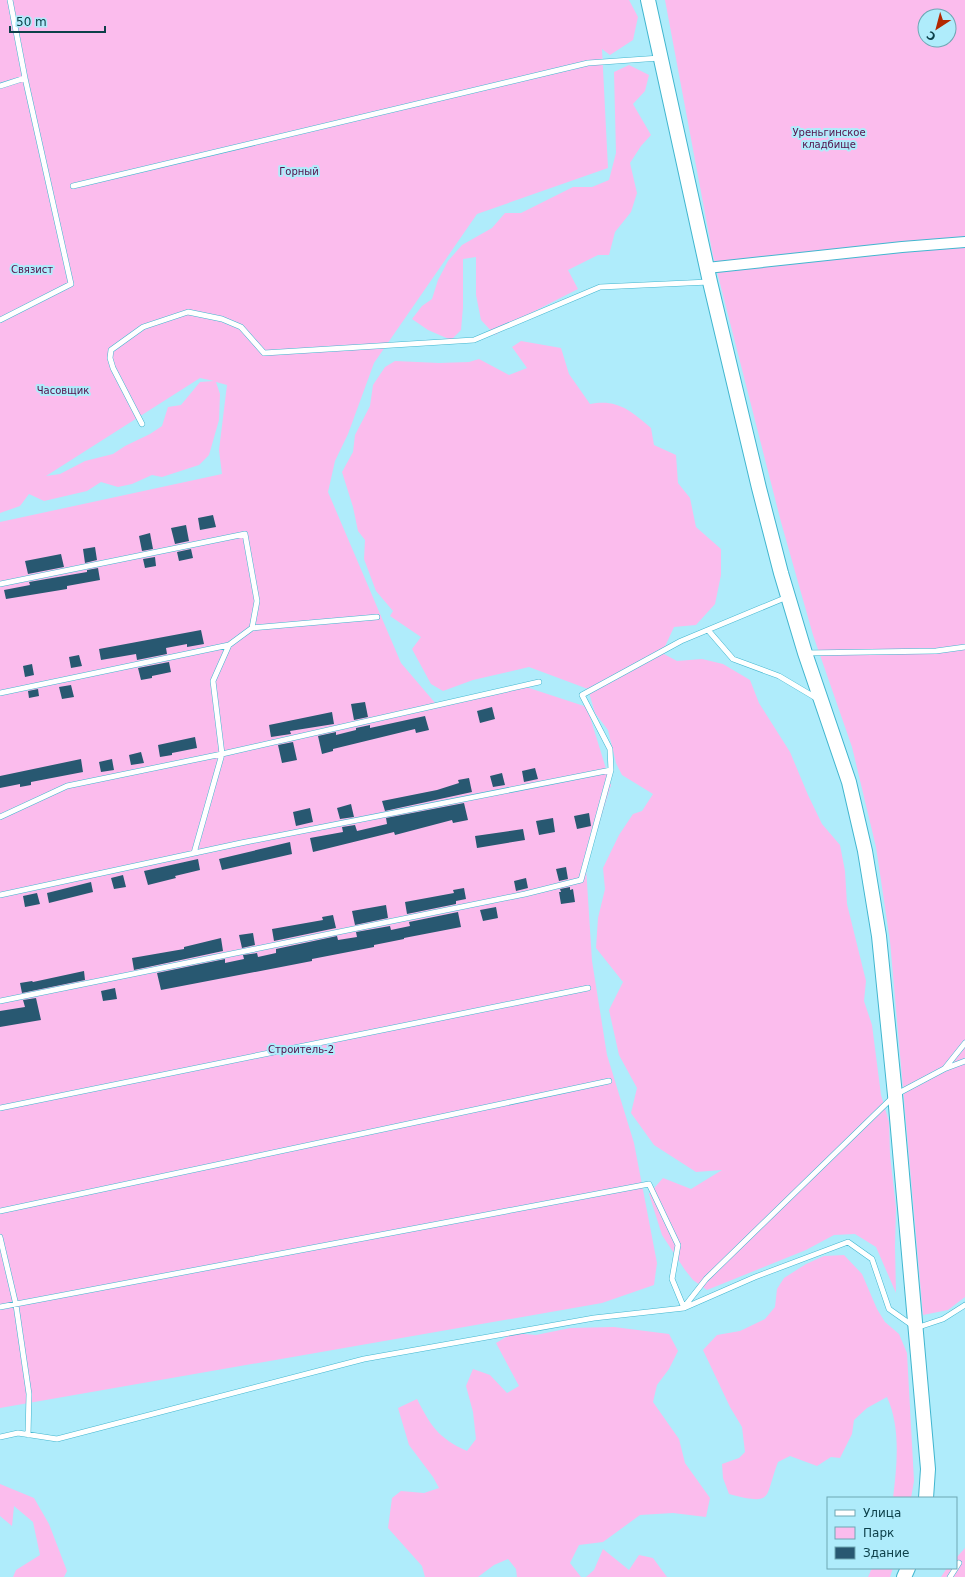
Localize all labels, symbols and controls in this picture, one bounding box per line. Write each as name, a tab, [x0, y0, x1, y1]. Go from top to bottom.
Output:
scale bar	[10, 8, 105, 34]
north arrow	[917, 8, 957, 48]
text: 50 m	[16, 15, 47, 29]
text: С	[924, 28, 939, 43]
park label: Уреньгинское кладбище	[792, 127, 866, 150]
park label: Горный	[279, 166, 319, 177]
park label: Связист	[11, 264, 53, 275]
park label: Часовщик	[37, 385, 89, 396]
park label: Строитель-2	[268, 1044, 334, 1055]
legend	[827, 1497, 957, 1569]
text: Улица	[863, 1506, 901, 1520]
text: Парк	[863, 1526, 894, 1540]
text: Здание	[863, 1546, 909, 1560]

